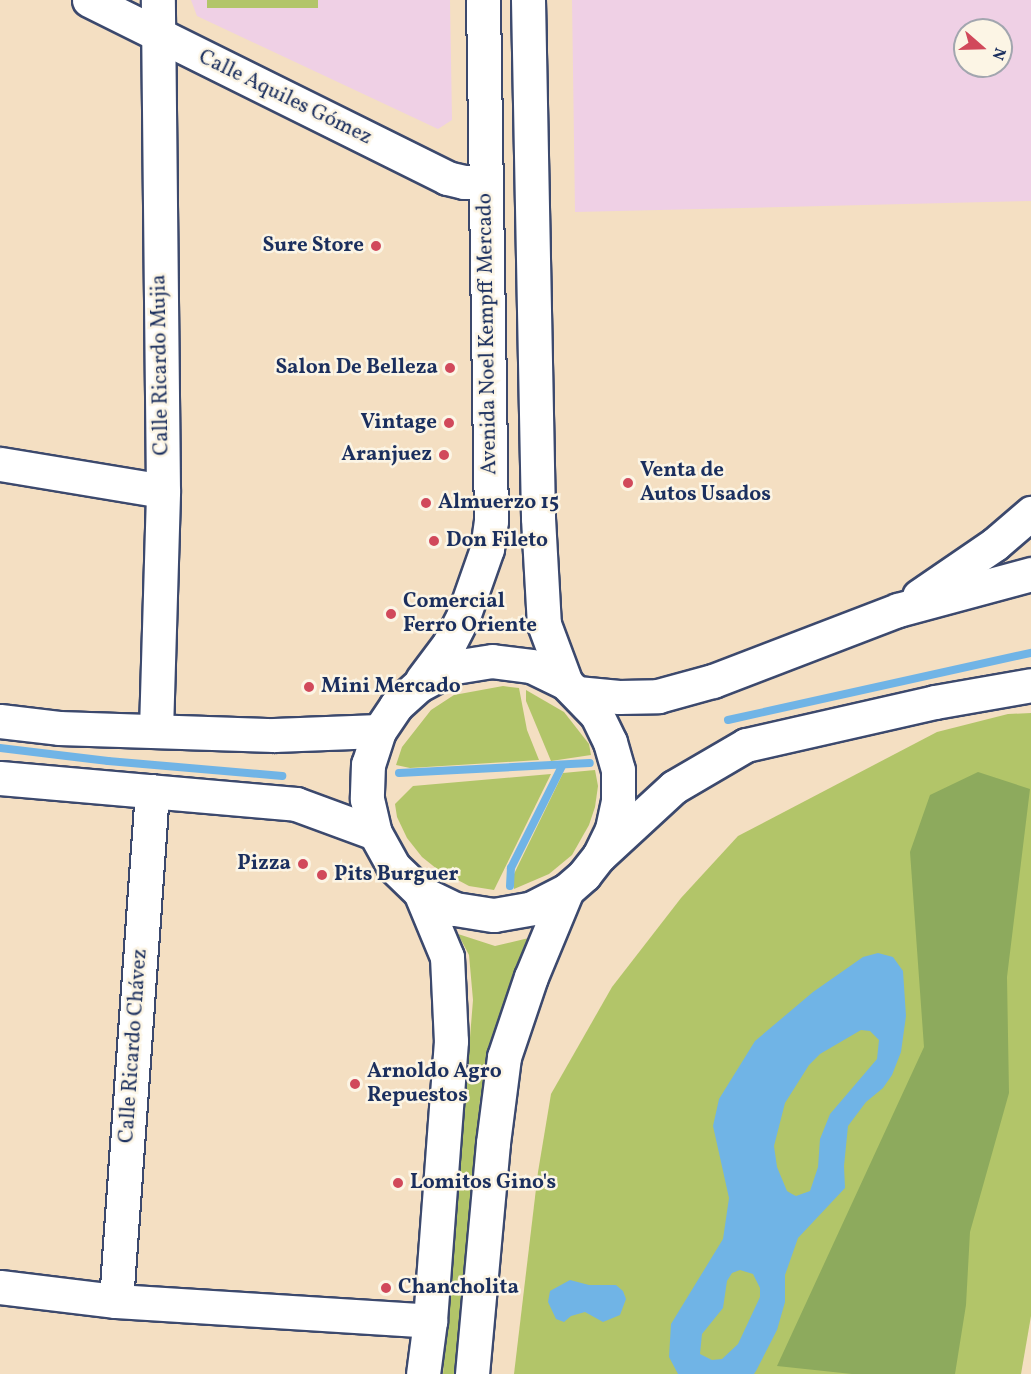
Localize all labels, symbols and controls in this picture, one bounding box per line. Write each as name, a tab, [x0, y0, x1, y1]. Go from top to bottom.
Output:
north arrow	[953, 18, 1013, 78]
text: N	[986, 44, 1010, 63]
street label: Calle Aquiles Gómez	[194, 45, 376, 151]
street label: Avenida Noel Kempff Mercado	[473, 194, 503, 474]
place label: Sure Store	[262, 233, 364, 259]
marker: Sure Store	[369, 239, 383, 253]
street label: Calle Ricardo Mujia	[147, 274, 175, 456]
place label: Salon De Belleza	[275, 355, 438, 381]
marker: Salon De Belleza	[443, 361, 457, 375]
place label: Vintage	[361, 410, 437, 436]
marker: Vintage	[442, 416, 456, 430]
place label: Aranjuez	[341, 442, 432, 468]
marker: Aranjuez	[437, 448, 451, 462]
place label: Venta de Autos Usados	[640, 458, 771, 508]
marker: Venta de Autos Usados	[621, 476, 635, 490]
place label: Almuerzo 15	[438, 490, 559, 516]
marker: Almuerzo 15	[419, 496, 433, 510]
place label: Don Fileto	[446, 528, 548, 554]
marker: Don Fileto	[427, 534, 441, 548]
place label: Comercial Ferro Oriente	[403, 589, 537, 639]
marker: Comercial Ferro Oriente	[384, 607, 398, 621]
place label: Mini Mercado	[321, 674, 461, 700]
marker: Mini Mercado	[302, 680, 316, 694]
place label: Pizza	[237, 851, 291, 877]
marker: Pizza	[296, 857, 310, 871]
place label: Pits Burguer	[334, 862, 459, 888]
marker: Pits Burguer	[315, 868, 329, 882]
street label: Calle Ricardo Chávez	[115, 948, 153, 1144]
place label: Arnoldo Agro Repuestos	[367, 1059, 502, 1109]
marker: Arnoldo Agro Repuestos	[348, 1077, 362, 1091]
place label: Lomitos Gino's	[410, 1170, 556, 1196]
marker: Lomitos Gino's	[391, 1176, 405, 1190]
place label: Chancholita	[398, 1275, 519, 1301]
marker: Chancholita	[379, 1281, 393, 1295]

